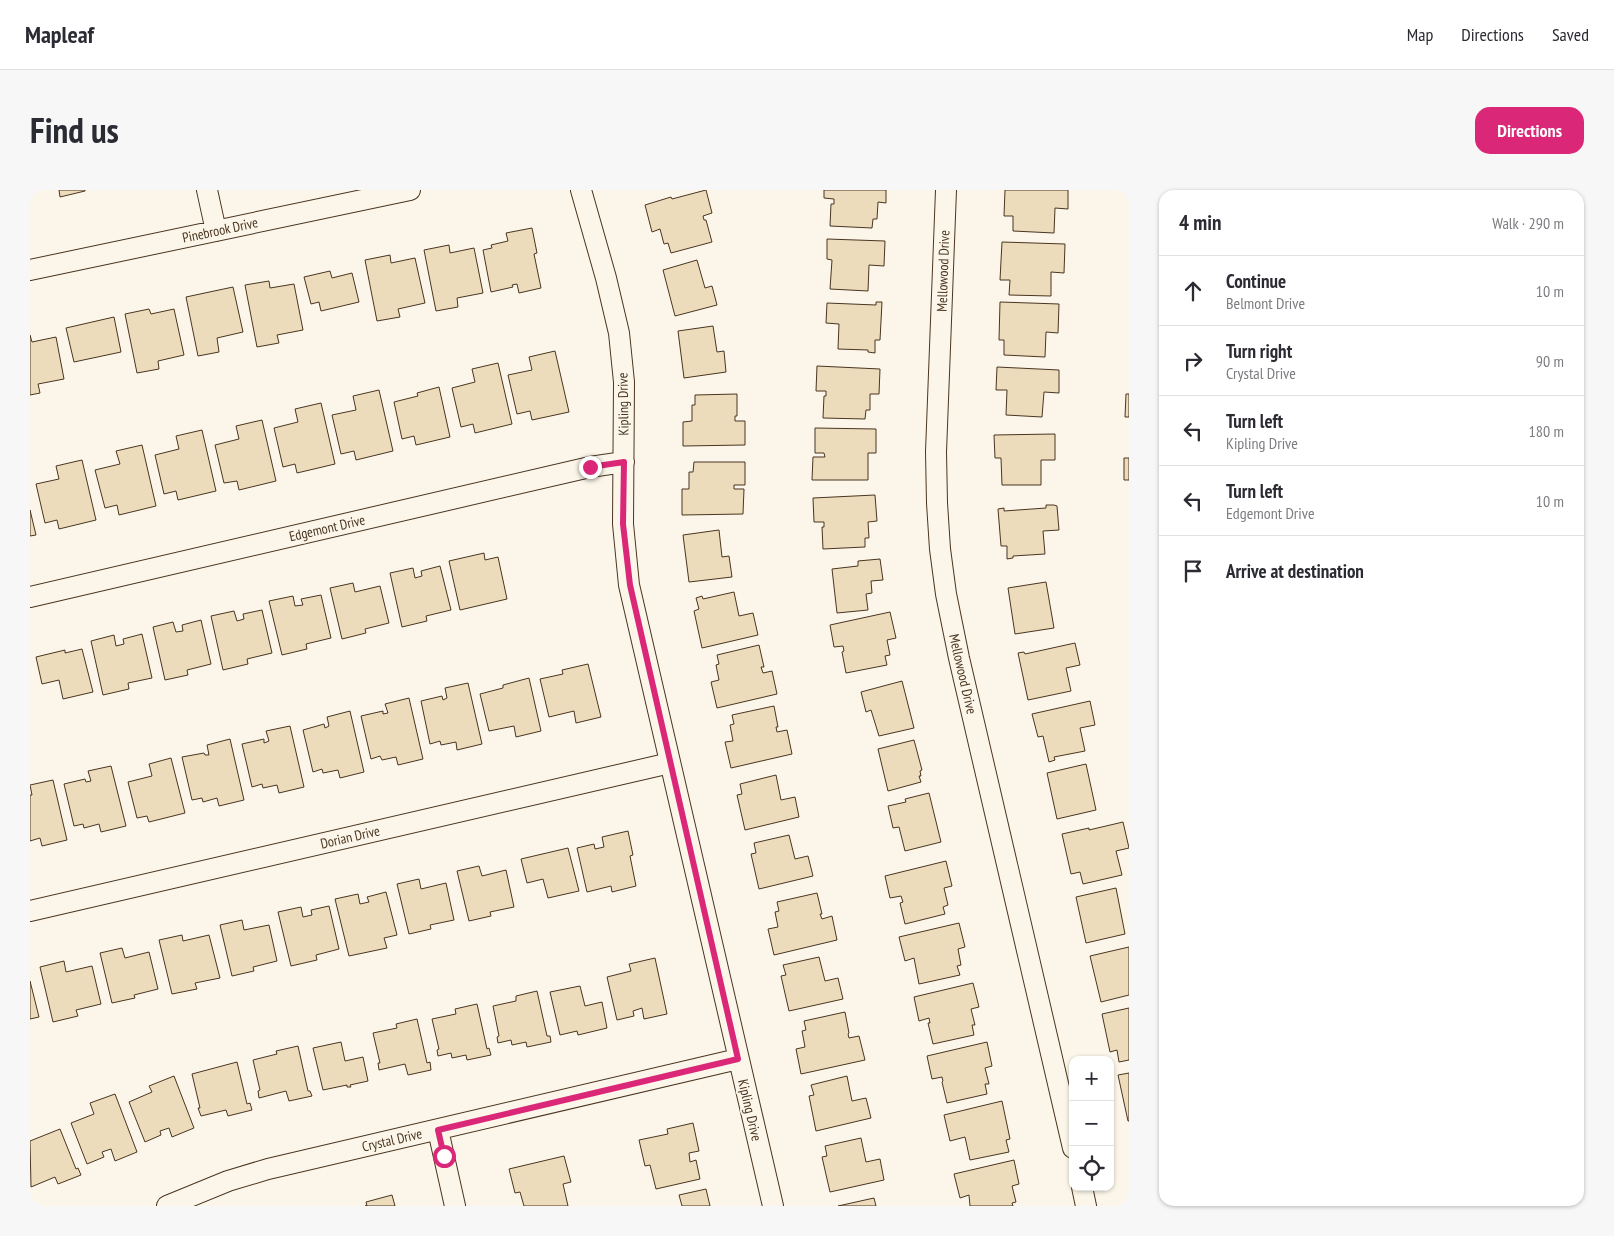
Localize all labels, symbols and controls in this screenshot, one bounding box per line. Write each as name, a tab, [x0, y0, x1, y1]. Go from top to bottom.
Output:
text: Mapleaf	[25, 19, 94, 50]
text: Map	[1407, 23, 1433, 46]
text: Directions	[1461, 23, 1524, 46]
text: Saved	[1552, 23, 1589, 46]
text: Find us	[30, 107, 119, 153]
button: Directions	[1475, 107, 1584, 154]
text: 4 min	[1179, 209, 1221, 236]
street label: Pinebrook Drive	[181, 213, 260, 247]
text: Walk · 290 m	[1492, 213, 1564, 233]
street label: Mellowood Drive	[933, 230, 953, 312]
text: Continue	[1226, 269, 1286, 293]
icon: ahead	[1179, 277, 1207, 305]
text: 10 m	[1536, 281, 1564, 301]
text: Belmont Drive	[1226, 293, 1305, 313]
text: Turn right	[1226, 339, 1292, 363]
icon: right	[1179, 347, 1207, 375]
text: 90 m	[1536, 351, 1564, 371]
text: Crystal Drive	[1226, 363, 1296, 383]
street label: Kipling Drive	[613, 372, 633, 436]
text: Turn left	[1226, 409, 1283, 433]
icon: left	[1179, 417, 1207, 445]
text: 180 m	[1529, 421, 1564, 441]
text: Kipling Drive	[1226, 433, 1298, 453]
route end	[579, 456, 602, 479]
text: Turn left	[1226, 479, 1283, 503]
icon: left	[1179, 487, 1207, 515]
text: 10 m	[1536, 491, 1564, 511]
text: Edgemont Drive	[1226, 503, 1315, 523]
street label: Edgemont Drive	[287, 510, 367, 545]
icon: arrive	[1179, 557, 1207, 585]
text: Arrive at destination	[1226, 559, 1364, 583]
street label: Mellowood Drive	[945, 632, 981, 716]
street label: Dorian Drive	[319, 821, 382, 853]
map controls	[1069, 1056, 1114, 1191]
button: +	[1069, 1056, 1114, 1101]
street label: Kipling Drive	[734, 1077, 766, 1143]
button: −	[1069, 1101, 1114, 1146]
street label: Crystal Drive	[360, 1124, 424, 1156]
route start	[433, 1145, 456, 1168]
button: locate	[1069, 1146, 1114, 1191]

